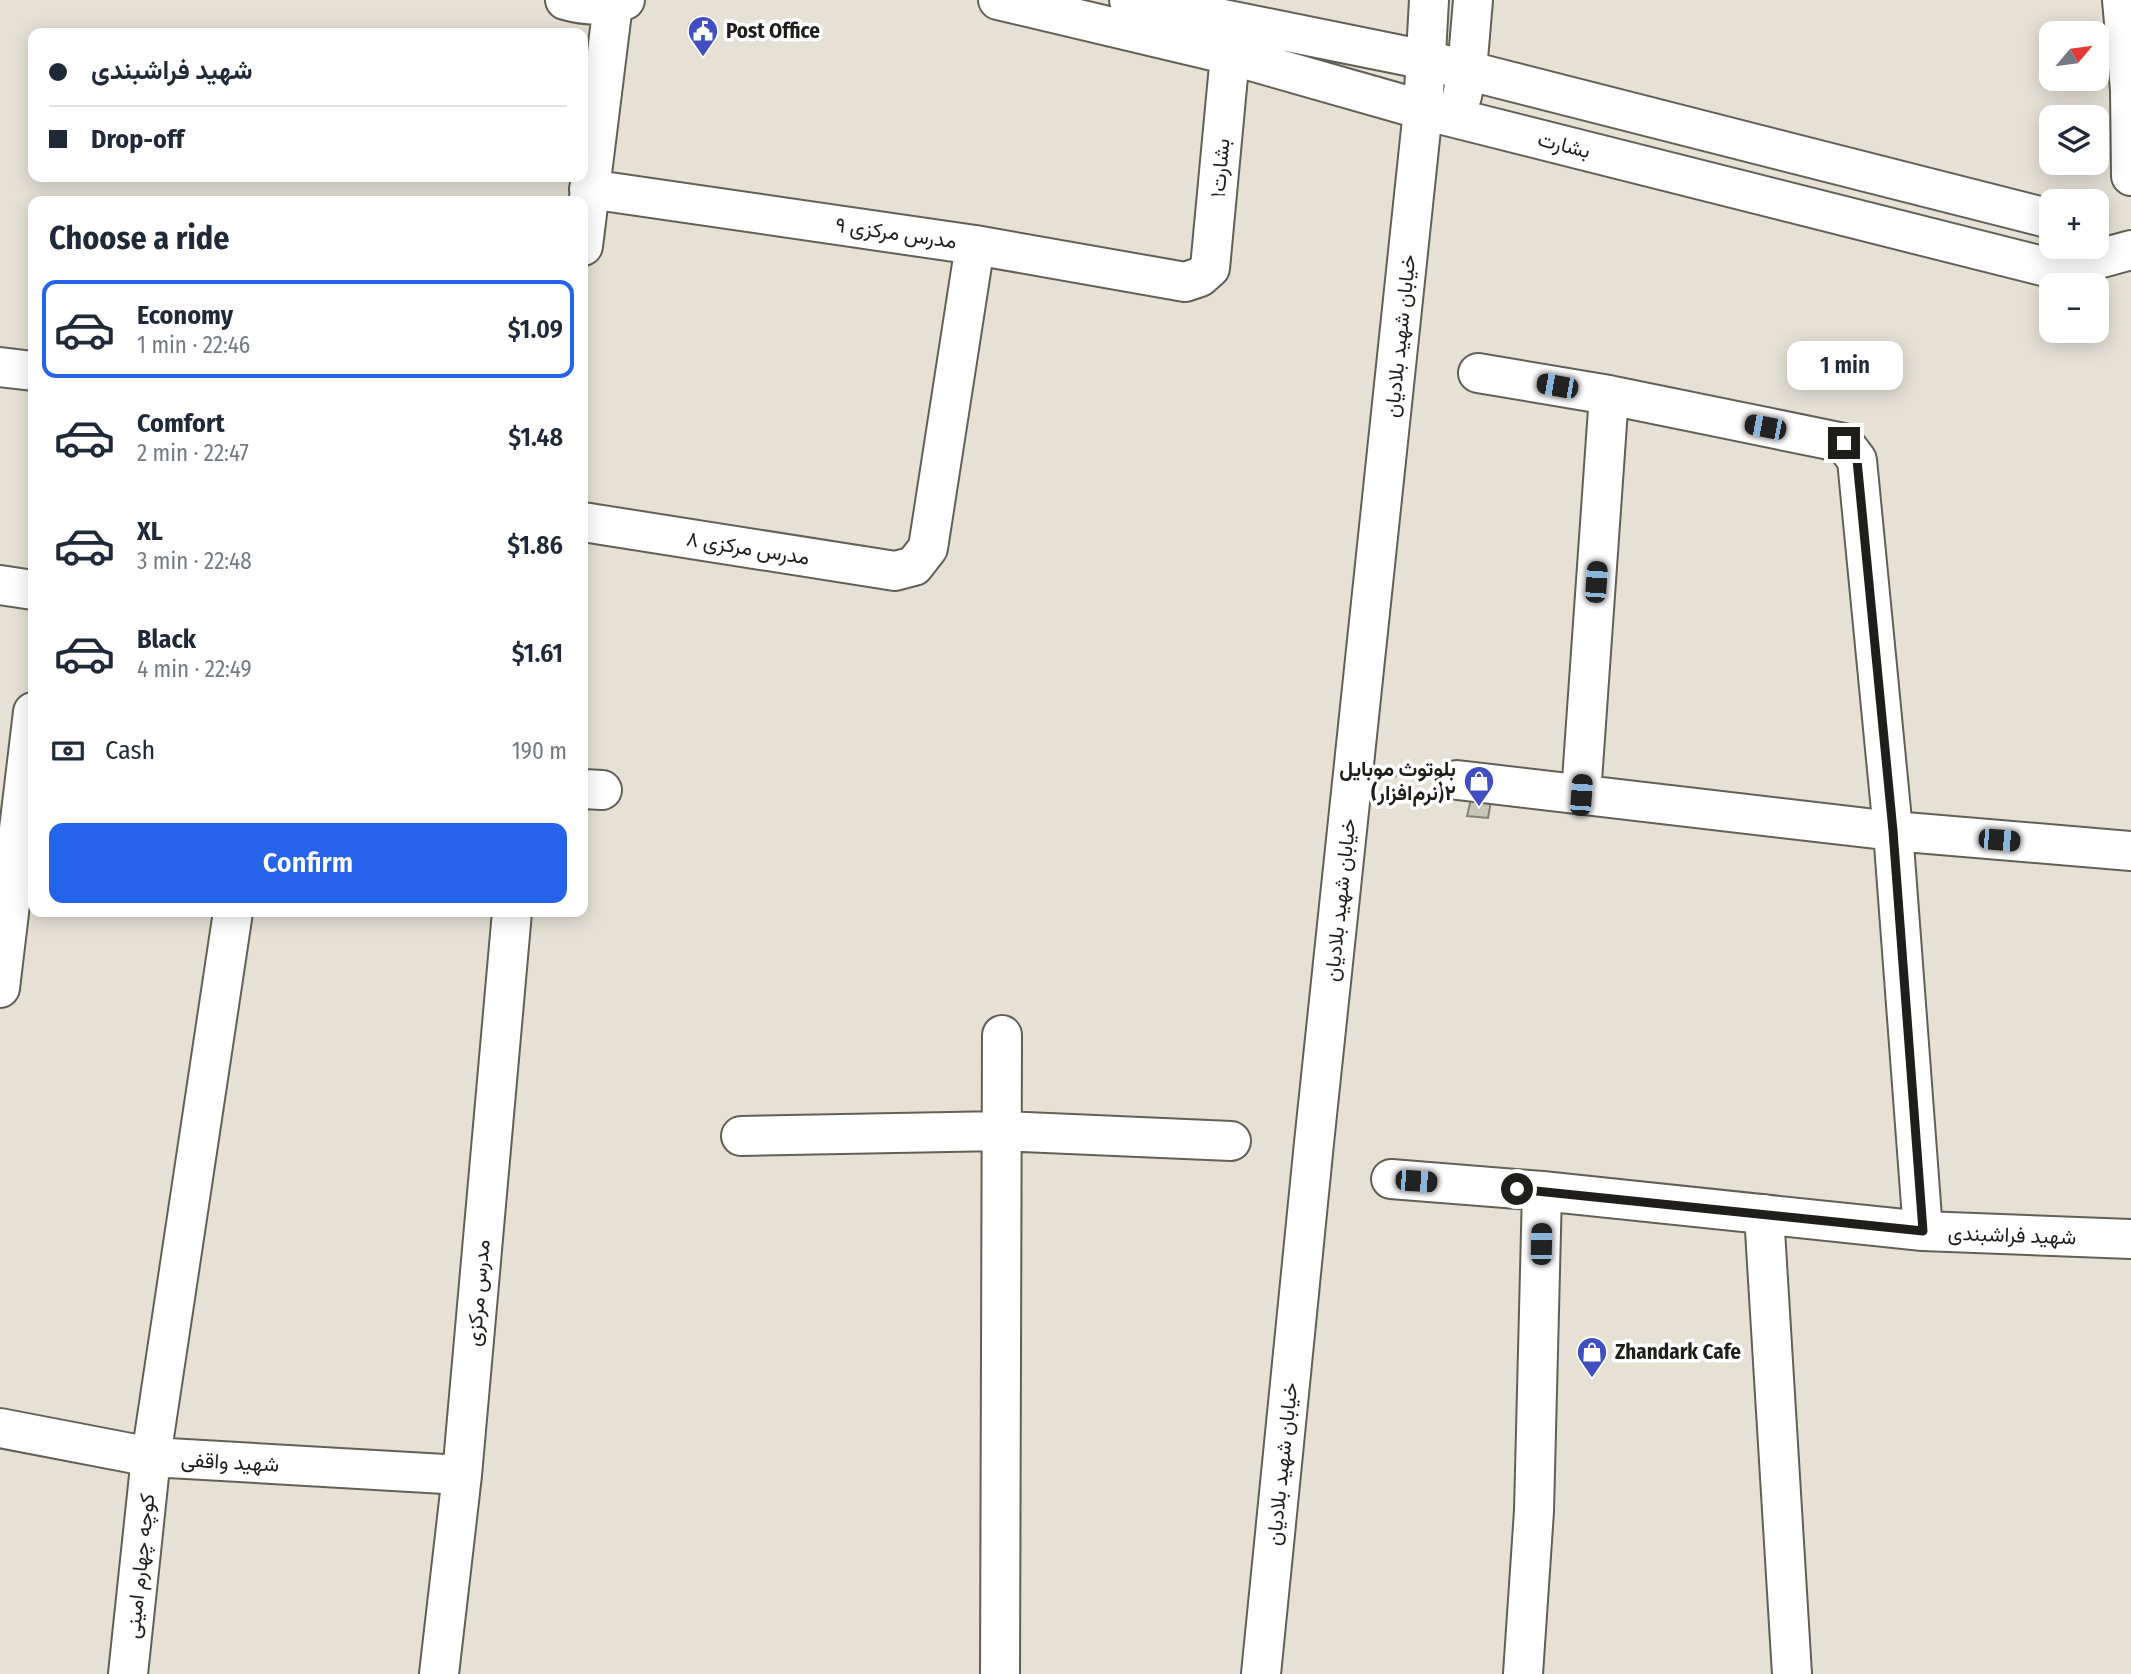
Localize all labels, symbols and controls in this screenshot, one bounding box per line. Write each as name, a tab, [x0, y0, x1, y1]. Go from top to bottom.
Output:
public building icon: Post Office	[686, 14, 720, 58]
place label: Post Office	[726, 18, 820, 44]
north arrow	[2039, 21, 2109, 91]
map controls	[2039, 21, 2109, 343]
text: شهید فراشبندی	[91, 55, 252, 86]
button: layers	[2039, 105, 2109, 175]
text: Drop-off	[91, 124, 184, 155]
street label: بشارت	[1535, 126, 1593, 164]
street label: بشارت۱	[1204, 137, 1236, 199]
button: +	[2039, 189, 2109, 259]
street label: مدرس مرکزی ۹	[834, 212, 958, 254]
text: Choose a ride	[49, 219, 230, 257]
street label: خیابان شهید بلادیان	[1379, 253, 1421, 419]
button: −	[2039, 273, 2109, 343]
icon: car	[53, 298, 116, 361]
text: Economy	[137, 300, 233, 331]
text: $1.09	[508, 314, 563, 345]
text: 1 min · 22:46	[137, 331, 250, 359]
callout: 1 min	[1786, 342, 1902, 390]
text: 1 min	[1820, 351, 1870, 379]
car	[1535, 372, 1580, 400]
icon: car	[53, 406, 116, 469]
text: Comfort	[137, 408, 225, 439]
car	[1743, 413, 1788, 441]
text: $1.48	[508, 422, 563, 453]
route end	[1828, 427, 1860, 459]
text: 2 min · 22:47	[137, 439, 249, 467]
icon: car	[53, 514, 116, 577]
text: XL	[137, 516, 163, 547]
street label: مدرس مرکزی ۸	[684, 525, 812, 571]
text: $1.86	[507, 530, 563, 561]
text: 3 min · 22:48	[137, 547, 252, 575]
car	[1585, 560, 1608, 604]
icon: car	[53, 622, 116, 685]
text: Black	[137, 624, 196, 655]
text: $1.61	[512, 638, 563, 669]
text: 4 min · 22:49	[137, 655, 252, 683]
icon: cash	[49, 732, 87, 770]
text: Cash	[105, 735, 155, 766]
text: 190 m	[512, 737, 567, 765]
place label: بلوتوث موبایل (نرم‌افزار)۲	[1339, 756, 1456, 807]
shop icon: بلوتوث موبایل (نرم‌افزار)۲	[1462, 764, 1496, 808]
car	[1570, 773, 1593, 817]
street label: خیابان شهید بلادیان	[1319, 817, 1361, 983]
button: Confirm	[49, 823, 567, 903]
car	[1978, 828, 2021, 852]
car	[1395, 1169, 1438, 1193]
route start	[1501, 1173, 1533, 1205]
street label: شهید فراشبندی	[1947, 1220, 2077, 1250]
car	[1531, 1223, 1552, 1265]
street label: مدرس مرکزی	[460, 1238, 496, 1348]
shop icon: Zhandark Cafe	[1575, 1335, 1609, 1379]
place label: Zhandark Cafe	[1615, 1339, 1741, 1365]
street label: خیابان شهید بلادیان	[1261, 1381, 1303, 1547]
street label: شهید واقفی	[180, 1446, 280, 1478]
street label: کوچه چهارم امینی	[119, 1492, 162, 1640]

